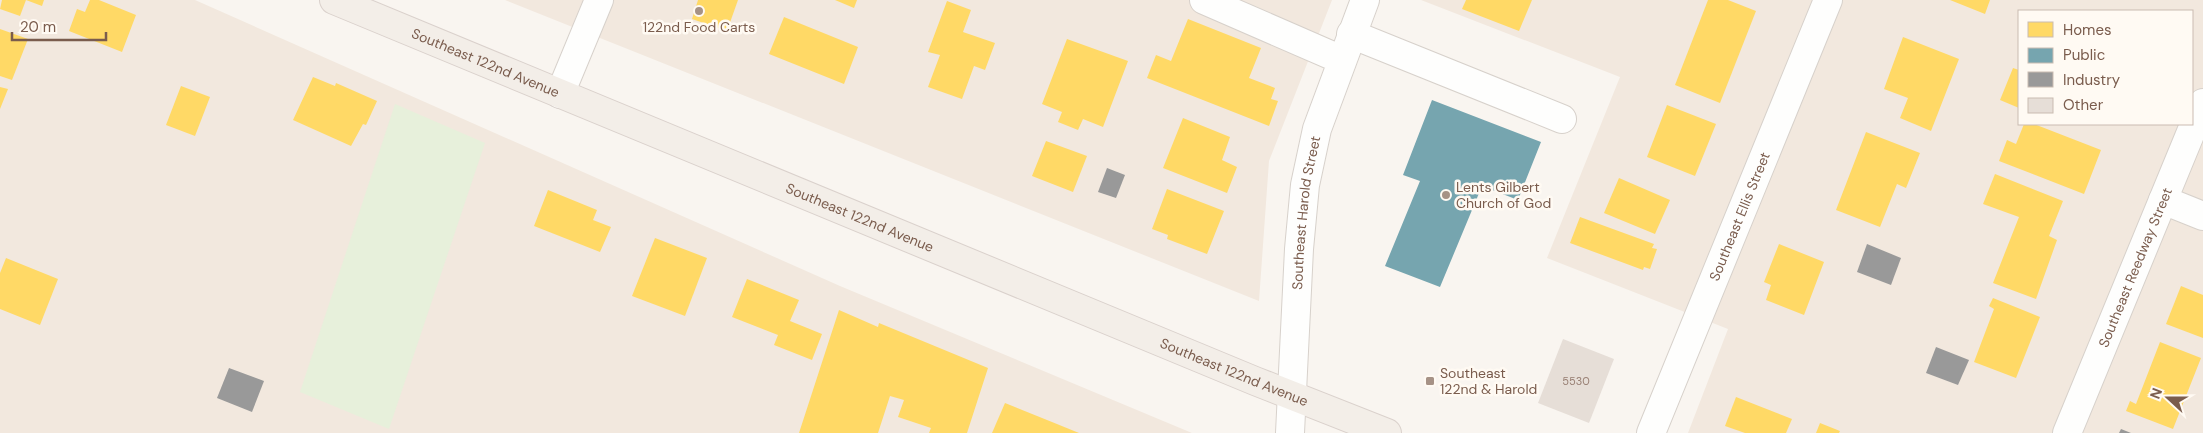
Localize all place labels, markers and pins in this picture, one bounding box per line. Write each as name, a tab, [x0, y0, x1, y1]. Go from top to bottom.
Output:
marker: 122nd Food Carts	[693, 5, 705, 17]
place label: 122nd Food Carts	[643, 18, 755, 36]
place label: Lents Gilbert Church of God	[1456, 178, 1551, 212]
marker: Lents Gilbert Church of God	[1440, 189, 1452, 201]
place label: Southeast 122nd & Harold	[1440, 364, 1537, 398]
marker: Southeast 122nd & Harold	[1424, 375, 1436, 387]

